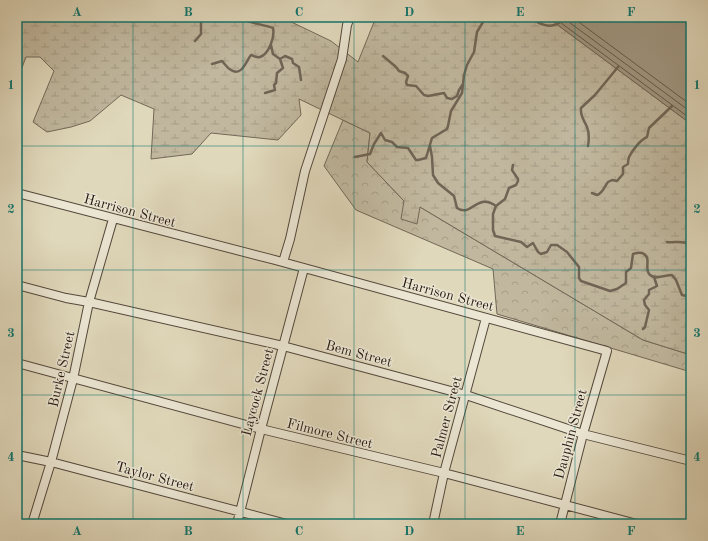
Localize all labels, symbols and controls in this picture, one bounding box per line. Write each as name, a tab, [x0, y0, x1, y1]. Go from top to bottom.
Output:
text: A	[72, 6, 82, 19]
text: B	[183, 6, 193, 19]
text: C	[295, 6, 303, 19]
text: D	[404, 6, 414, 19]
text: E	[516, 6, 525, 19]
text: F	[627, 6, 636, 19]
text: 1	[7, 79, 15, 92]
text: 1	[693, 79, 701, 92]
street label: Harrison Street	[82, 192, 177, 230]
text: 2	[7, 203, 15, 216]
text: 2	[693, 203, 701, 216]
street label: Harrison Street	[400, 276, 495, 314]
text: 3	[7, 327, 15, 340]
text: 3	[693, 327, 701, 340]
street label: Burke Street	[46, 330, 78, 409]
street label: Bem Street	[324, 338, 394, 370]
street label: Laycock Street	[240, 347, 276, 438]
street label: Palmer Street	[429, 375, 465, 460]
street label: Dauphin Street	[552, 388, 590, 481]
street label: Filmore Street	[285, 416, 374, 451]
text: 4	[7, 451, 15, 464]
text: 4	[693, 451, 701, 464]
street label: Taylor Street	[114, 460, 196, 494]
text: A	[72, 525, 82, 538]
text: B	[183, 525, 193, 538]
text: C	[295, 525, 303, 538]
text: D	[404, 525, 414, 538]
text: E	[516, 525, 525, 538]
text: F	[627, 525, 636, 538]

